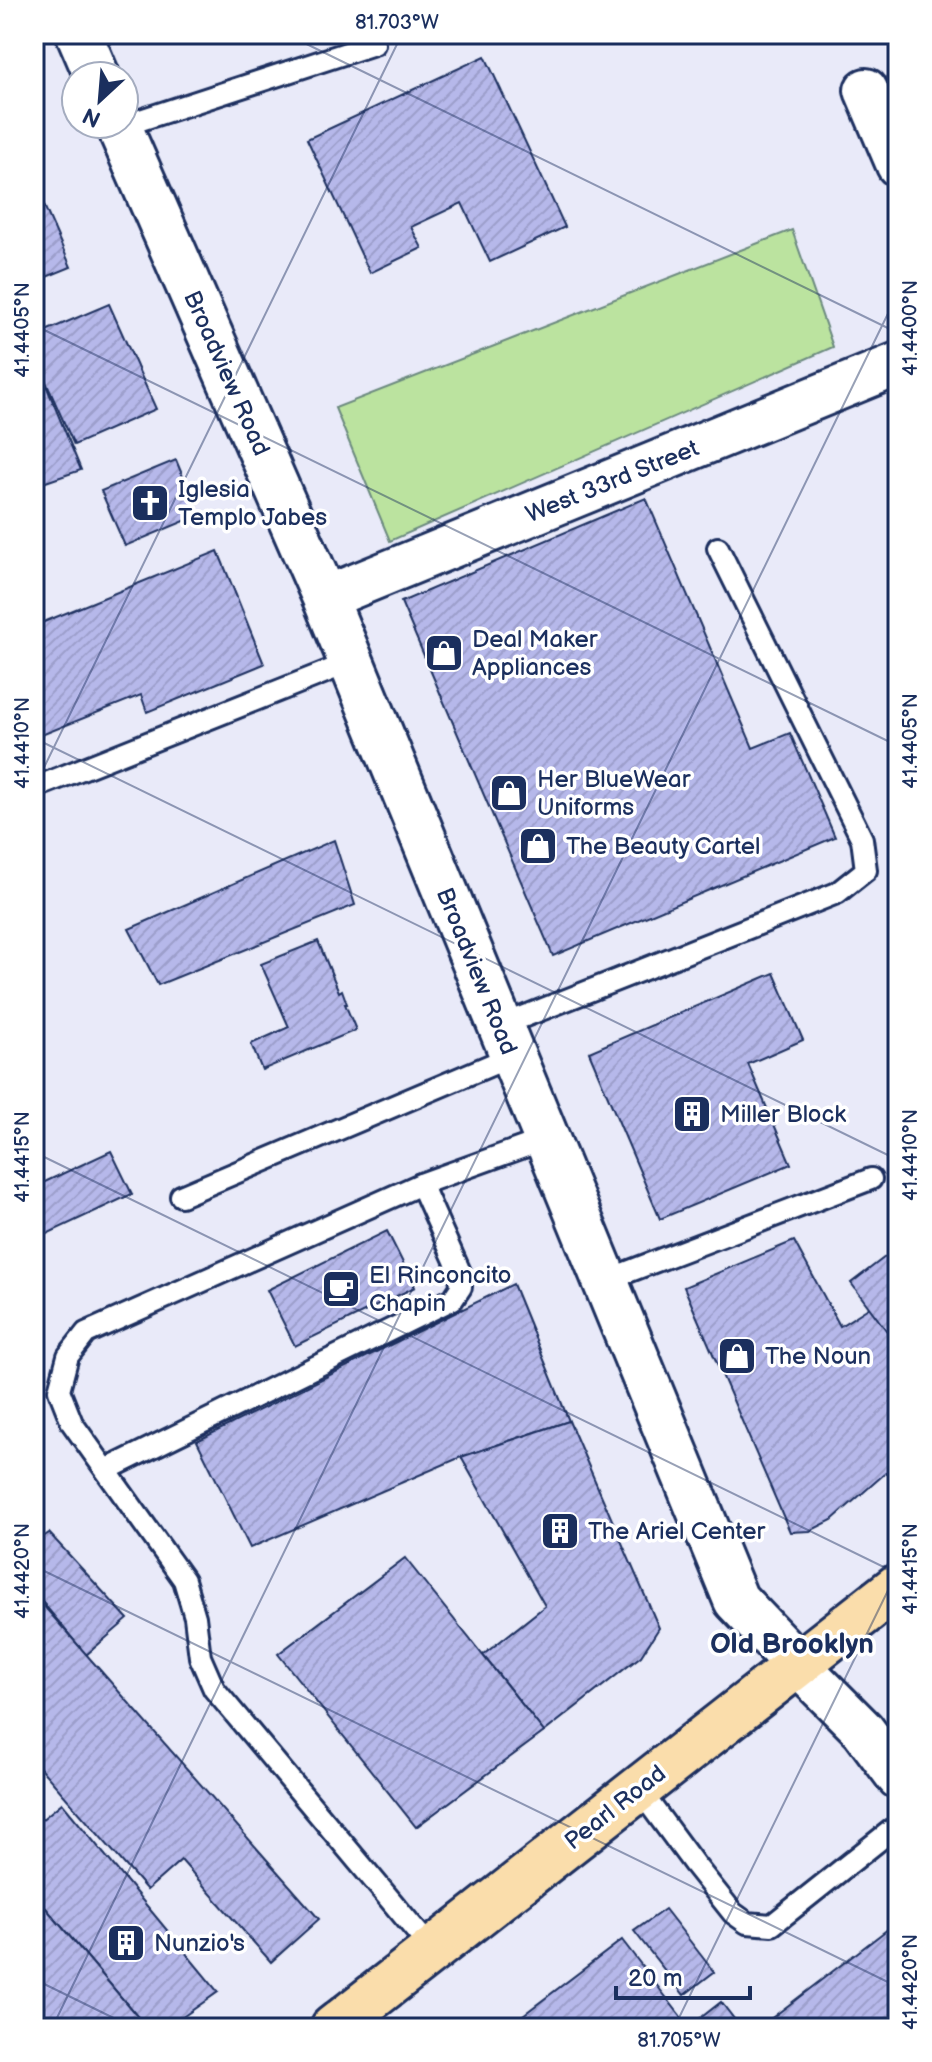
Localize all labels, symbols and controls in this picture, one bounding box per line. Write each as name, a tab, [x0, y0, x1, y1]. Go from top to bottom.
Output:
text: 81.703°W	[355, 11, 439, 35]
north arrow	[60, 60, 140, 140]
text: N	[79, 101, 105, 132]
text: 41.4400°N	[899, 280, 923, 376]
text: 41.4405°N	[11, 282, 35, 378]
street label: Broadview Road	[177, 286, 276, 460]
street label: West 33rd Street	[522, 433, 703, 529]
place label: Iglesia Templo Jabes	[178, 475, 327, 532]
church icon: Iglesia Templo Jabes	[129, 482, 171, 524]
place label: Deal Maker Appliances	[472, 625, 598, 682]
shop icon: Deal Maker Appliances	[423, 632, 465, 674]
text: 41.4405°N	[899, 693, 923, 789]
text: 41.4410°N	[11, 697, 35, 789]
place label: Her BlueWear Uniforms	[537, 765, 691, 822]
shop icon: Her BlueWear Uniforms	[488, 772, 530, 814]
shop icon: The Beauty Cartel	[517, 825, 559, 867]
place label: The Beauty Cartel	[566, 832, 760, 861]
street label: Broadview Road	[430, 883, 523, 1059]
building icon: Miller Block	[671, 1093, 713, 1135]
place label: Miller Block	[720, 1100, 846, 1129]
text: 41.4410°N	[899, 1109, 923, 1201]
text: 41.4415°N	[11, 1111, 35, 1203]
place label: El Rinconcito Chapin	[369, 1261, 511, 1318]
cafe icon: El Rinconcito Chapin	[320, 1268, 362, 1310]
shop icon: The Noun	[716, 1335, 758, 1377]
place label: The Noun	[765, 1342, 871, 1371]
building icon: The Ariel Center	[539, 1510, 581, 1552]
place label: The Ariel Center	[588, 1517, 765, 1546]
text: 41.4420°N	[11, 1523, 35, 1619]
text: 41.4415°N	[899, 1523, 923, 1615]
district label: Old Brooklyn	[710, 1628, 874, 1661]
street label: Pearl Road	[559, 1759, 672, 1856]
building icon: Nunzio's	[105, 1922, 147, 1964]
place label: Nunzio's	[154, 1929, 245, 1958]
text: 41.4420°N	[899, 1934, 923, 2030]
scale bar	[616, 1950, 750, 2000]
text: 20 m	[628, 1964, 683, 1993]
text: 81.705°W	[637, 2029, 721, 2053]

